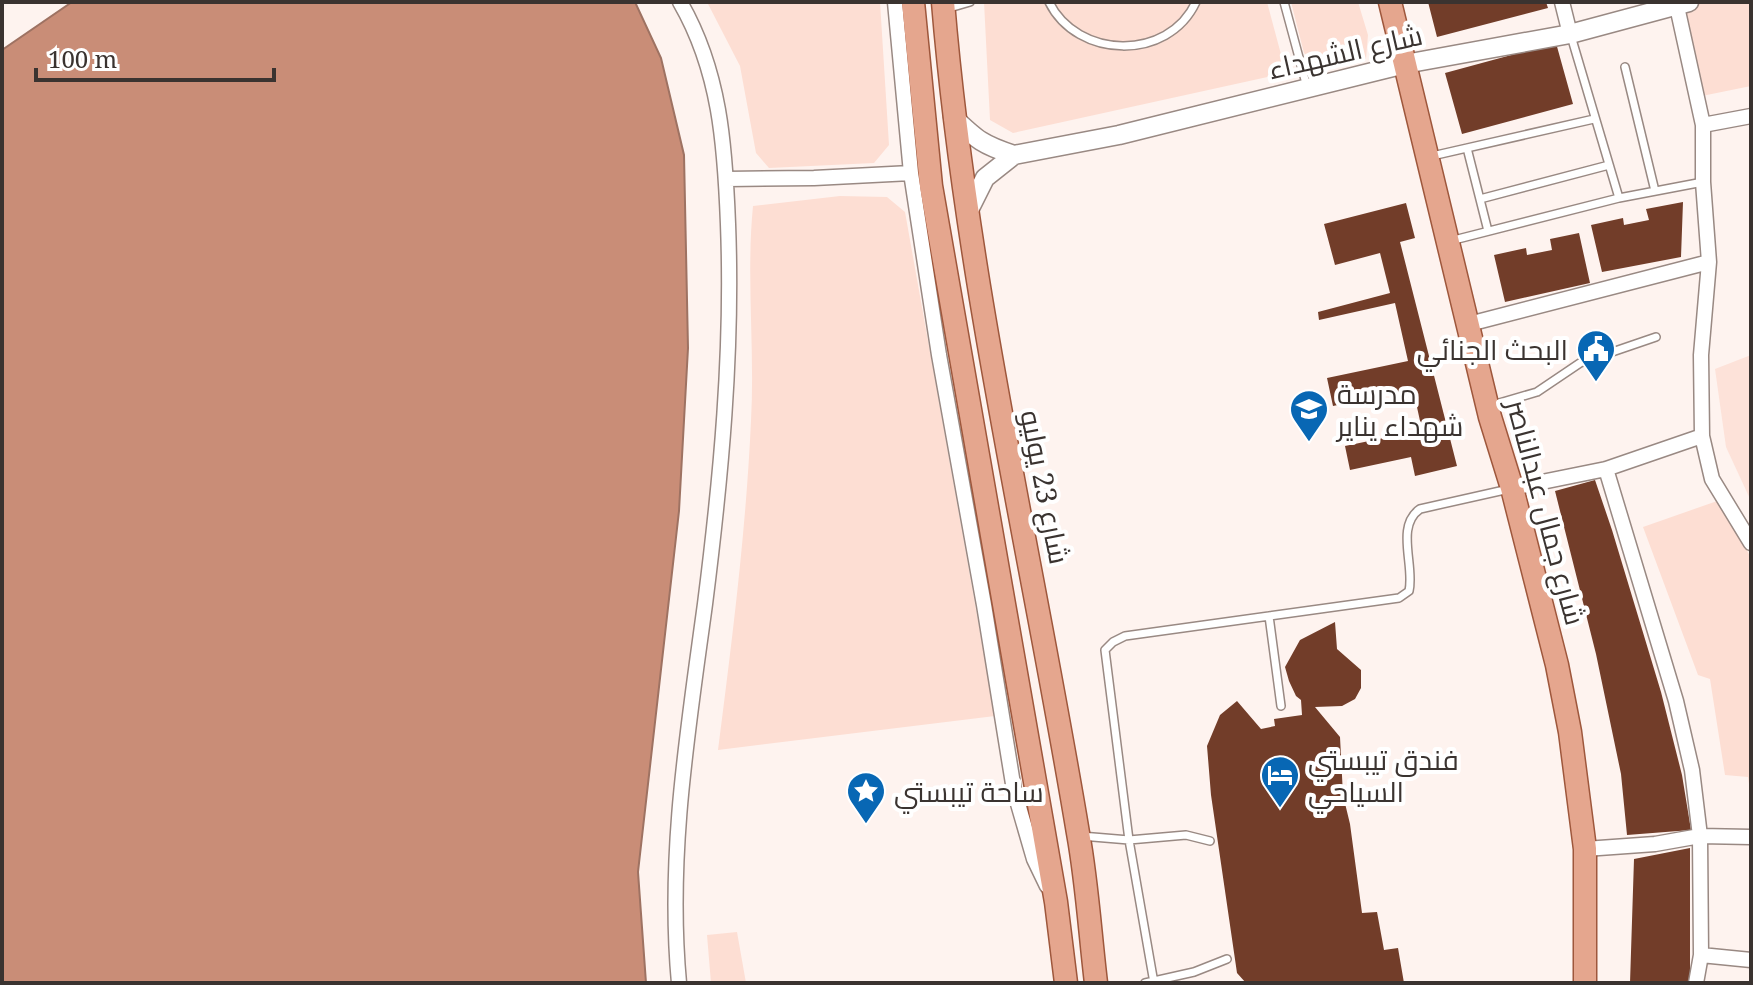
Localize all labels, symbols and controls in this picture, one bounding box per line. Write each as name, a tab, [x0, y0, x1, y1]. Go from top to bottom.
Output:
street label: شارع الشهداء	[1264, 15, 1426, 88]
scale bar	[36, 32, 274, 82]
text: 100 m	[48, 42, 117, 75]
public building icon: البحث الجنائي	[1575, 328, 1617, 383]
place label: البحث الجنائي	[1417, 330, 1568, 372]
place label: مدرسة شهداء يناير	[1335, 374, 1464, 444]
school or university icon: مدرسة شهداء يناير	[1288, 388, 1330, 443]
street label: شارع جمال عبدالناصر	[1497, 393, 1595, 629]
street label: شارع 23 يوليو	[1011, 407, 1080, 567]
place label: فندق تيبستي السياحي	[1308, 740, 1459, 814]
hotel icon: فندق تيبستي السياحي	[1259, 754, 1301, 809]
place icon: ساحة تيبستي	[845, 770, 887, 825]
place label: ساحة تيبستي	[894, 772, 1044, 814]

